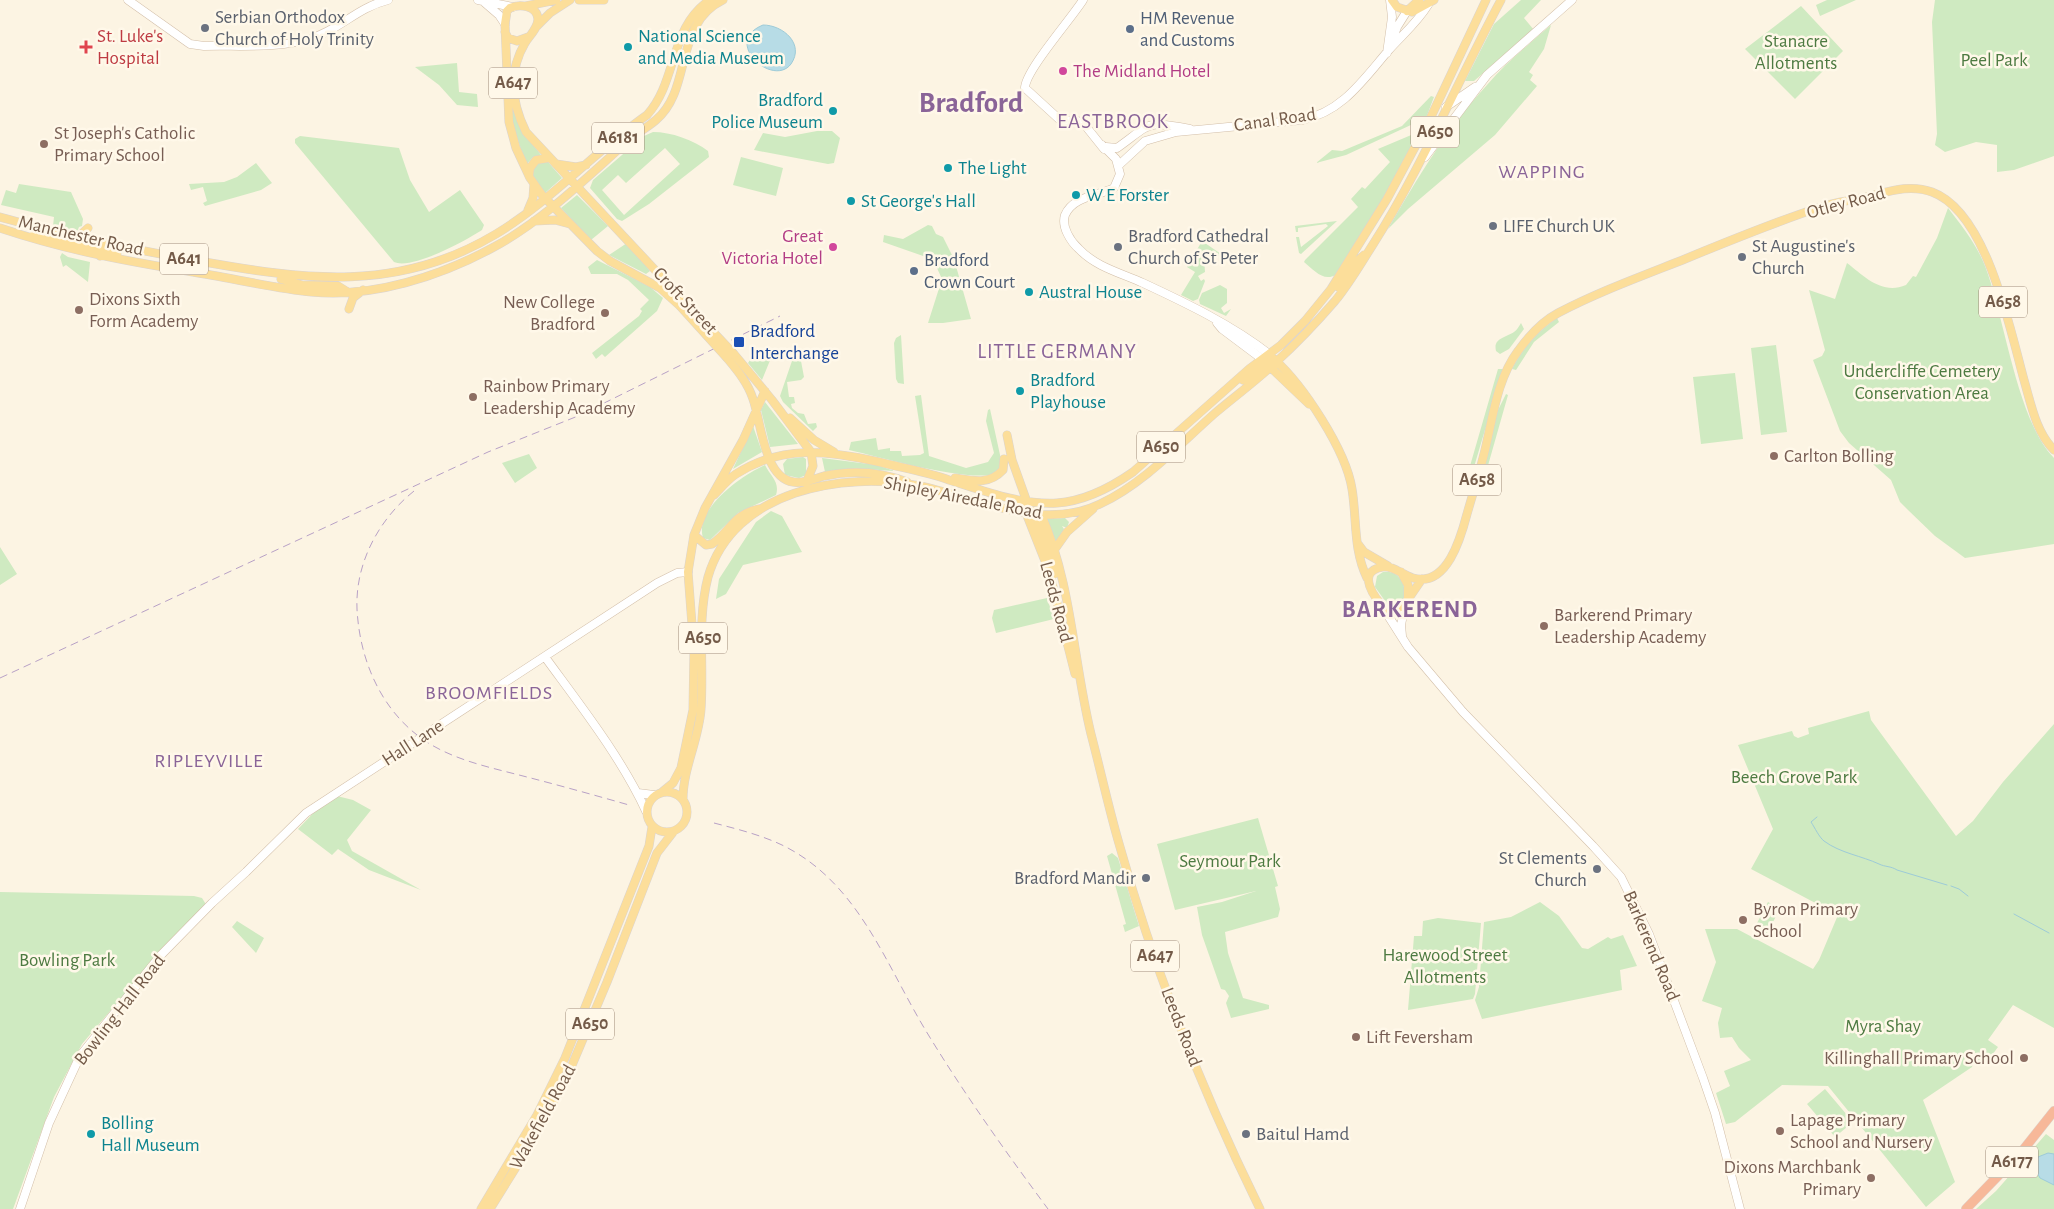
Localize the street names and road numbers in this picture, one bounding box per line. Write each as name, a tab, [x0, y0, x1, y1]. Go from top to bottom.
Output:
road number: A647	[489, 68, 537, 99]
street label: Canal Road	[1233, 105, 1317, 135]
road number: A650	[1411, 116, 1459, 148]
road number: A6181	[592, 122, 644, 154]
street label: Otley Road	[1805, 183, 1888, 223]
street label: Manchester Road	[17, 212, 146, 260]
road number: A641	[160, 243, 208, 274]
street label: Croft Street	[649, 264, 721, 338]
road number: A658	[1979, 286, 2027, 318]
road number: A650	[1137, 432, 1185, 462]
road number: A658	[1453, 464, 1501, 496]
street label: Shipley Airedale Road	[882, 473, 1044, 523]
street label: Leeds Road	[1036, 559, 1076, 645]
road number: A650	[679, 622, 727, 654]
street label: Hall Lane	[379, 716, 447, 770]
street label: Barkerend Road	[1619, 888, 1683, 1004]
road number: A647	[1131, 940, 1179, 971]
street label: Bowling Hall Road	[71, 951, 169, 1069]
street label: Leeds Road	[1157, 985, 1205, 1069]
road number: A650	[566, 1009, 614, 1040]
street label: Wakefield Road	[506, 1061, 580, 1173]
road number: A6177	[1986, 1146, 2038, 1178]

